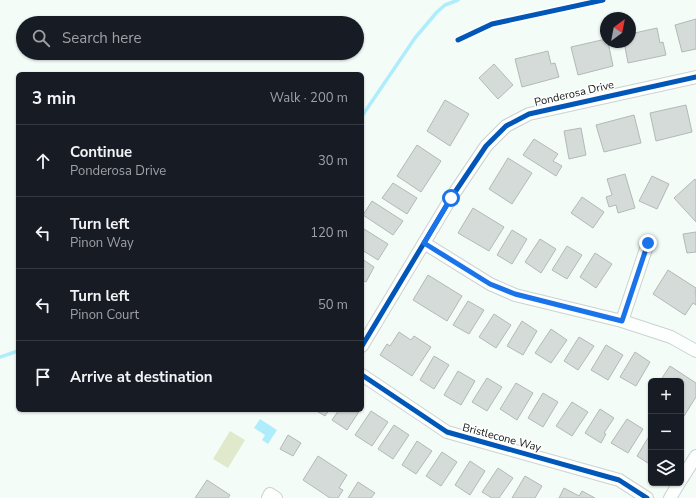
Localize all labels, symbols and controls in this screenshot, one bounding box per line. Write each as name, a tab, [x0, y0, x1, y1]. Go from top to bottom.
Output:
north arrow	[600, 12, 636, 48]
search box	[16, 16, 364, 60]
icon: search	[30, 27, 52, 49]
text: Search here	[62, 28, 142, 48]
street label: Ponderosa Drive	[533, 77, 616, 110]
text: 3 min	[32, 87, 76, 110]
text: Walk · 200 m	[270, 89, 348, 107]
text: Continue	[70, 142, 132, 162]
icon: ahead	[32, 150, 54, 172]
text: 30 m	[318, 152, 348, 170]
text: Ponderosa Drive	[70, 162, 166, 180]
route start	[442, 189, 460, 207]
text: Turn left	[70, 214, 129, 234]
icon: left	[32, 222, 54, 244]
text: 120 m	[310, 224, 348, 242]
text: Pinon Way	[70, 234, 134, 252]
route end	[639, 234, 657, 252]
text: Turn left	[70, 286, 129, 306]
icon: left	[32, 294, 54, 316]
text: 50 m	[318, 296, 348, 314]
text: Pinon Court	[70, 306, 139, 324]
icon: arrive	[32, 366, 54, 388]
text: Arrive at destination	[70, 367, 213, 387]
map controls	[648, 378, 684, 486]
button: +	[648, 378, 684, 414]
button: −	[648, 414, 684, 450]
street label: Bristlecone Way	[461, 420, 543, 455]
button: layers	[648, 450, 684, 486]

